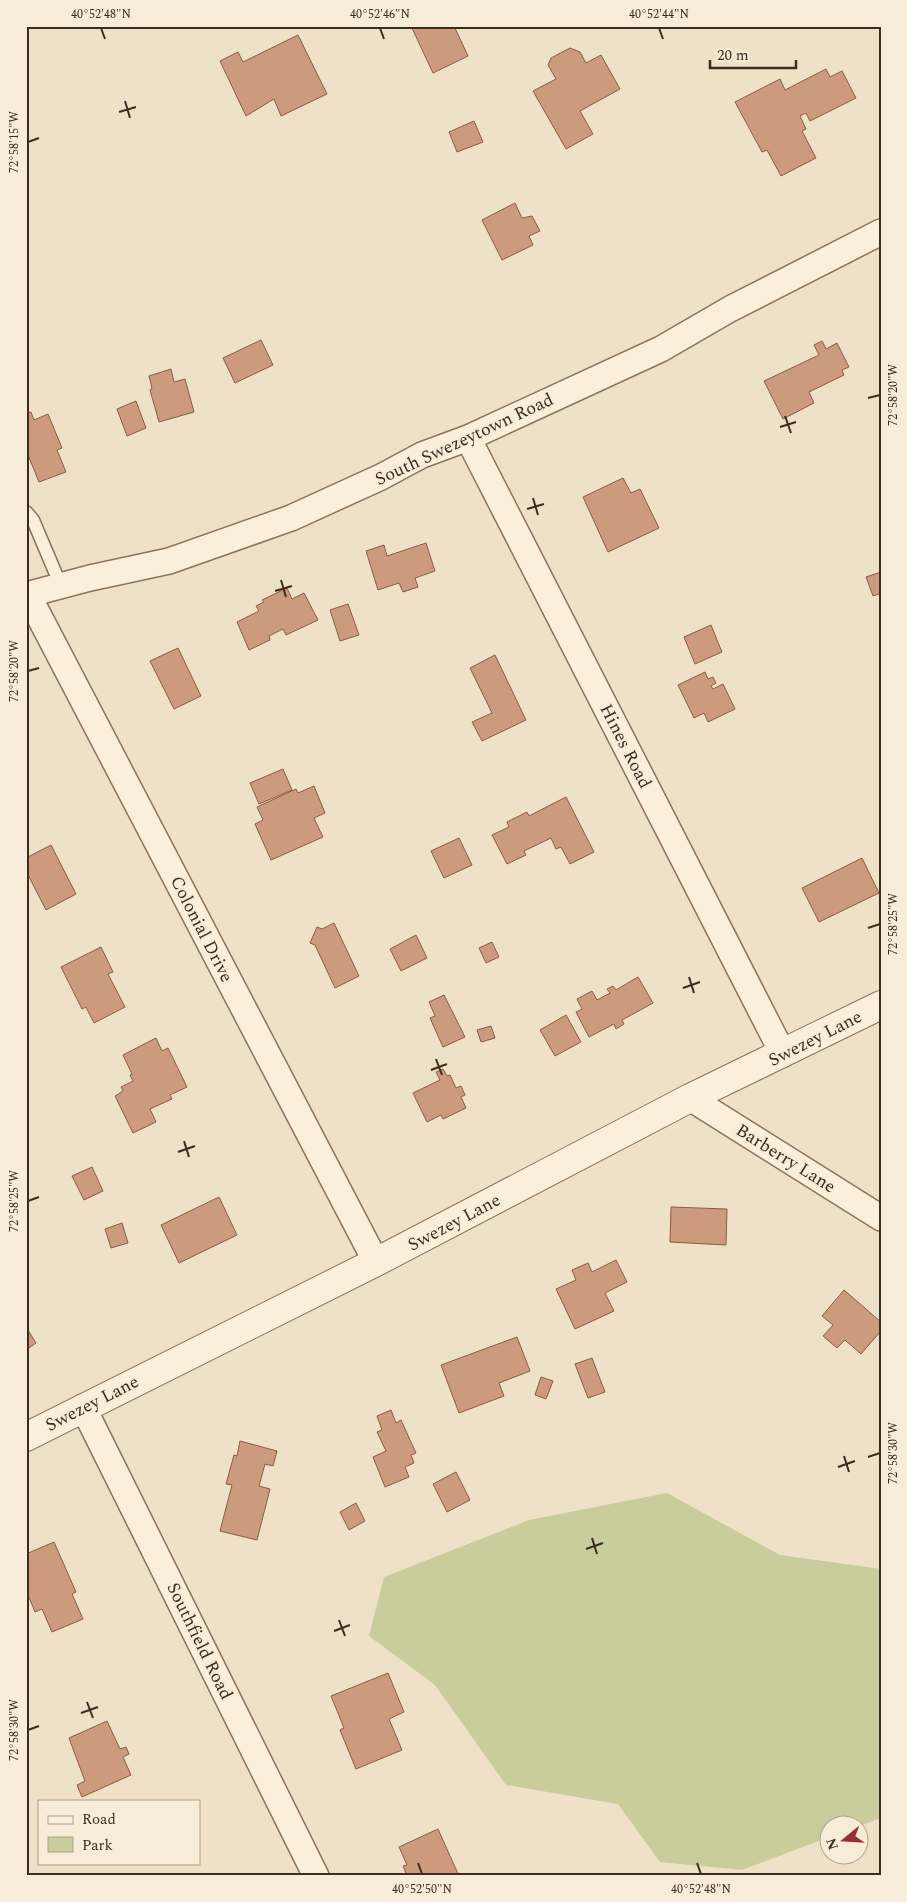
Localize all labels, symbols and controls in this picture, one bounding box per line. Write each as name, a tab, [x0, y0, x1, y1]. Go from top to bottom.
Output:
text: 40°52'48"N	[71, 5, 131, 24]
text: 40°52'46"N	[350, 5, 410, 24]
text: 40°52'44"N	[629, 5, 689, 24]
scale bar	[710, 38, 796, 70]
text: 20 m	[717, 44, 749, 67]
text: 72°58'15"W	[5, 111, 24, 173]
text: 72°58'20"W	[884, 364, 903, 426]
street label: South Swezeytown Road	[370, 386, 558, 493]
text: 72°58'20"W	[5, 640, 24, 702]
street label: Hines Road	[593, 699, 659, 793]
street label: Colonial Drive	[163, 871, 240, 987]
text: 72°58'25"W	[884, 893, 903, 955]
street label: Swezey Lane	[764, 1003, 867, 1074]
street label: Barberry Lane	[730, 1117, 841, 1200]
text: 72°58'25"W	[5, 1170, 24, 1232]
street label: Swezey Lane	[403, 1187, 506, 1258]
street label: Swezey Lane	[41, 1368, 144, 1439]
text: 72°58'30"W	[884, 1422, 903, 1484]
street label: Southfield Road	[159, 1578, 240, 1704]
text: 72°58'30"W	[5, 1699, 24, 1761]
legend	[38, 1800, 200, 1864]
text: Road	[82, 1808, 116, 1831]
north arrow	[820, 1814, 870, 1864]
text: Park	[82, 1834, 113, 1857]
text: N	[820, 1835, 844, 1853]
text: 40°52'50"N	[392, 1880, 452, 1899]
text: 40°52'48"N	[671, 1880, 731, 1899]

